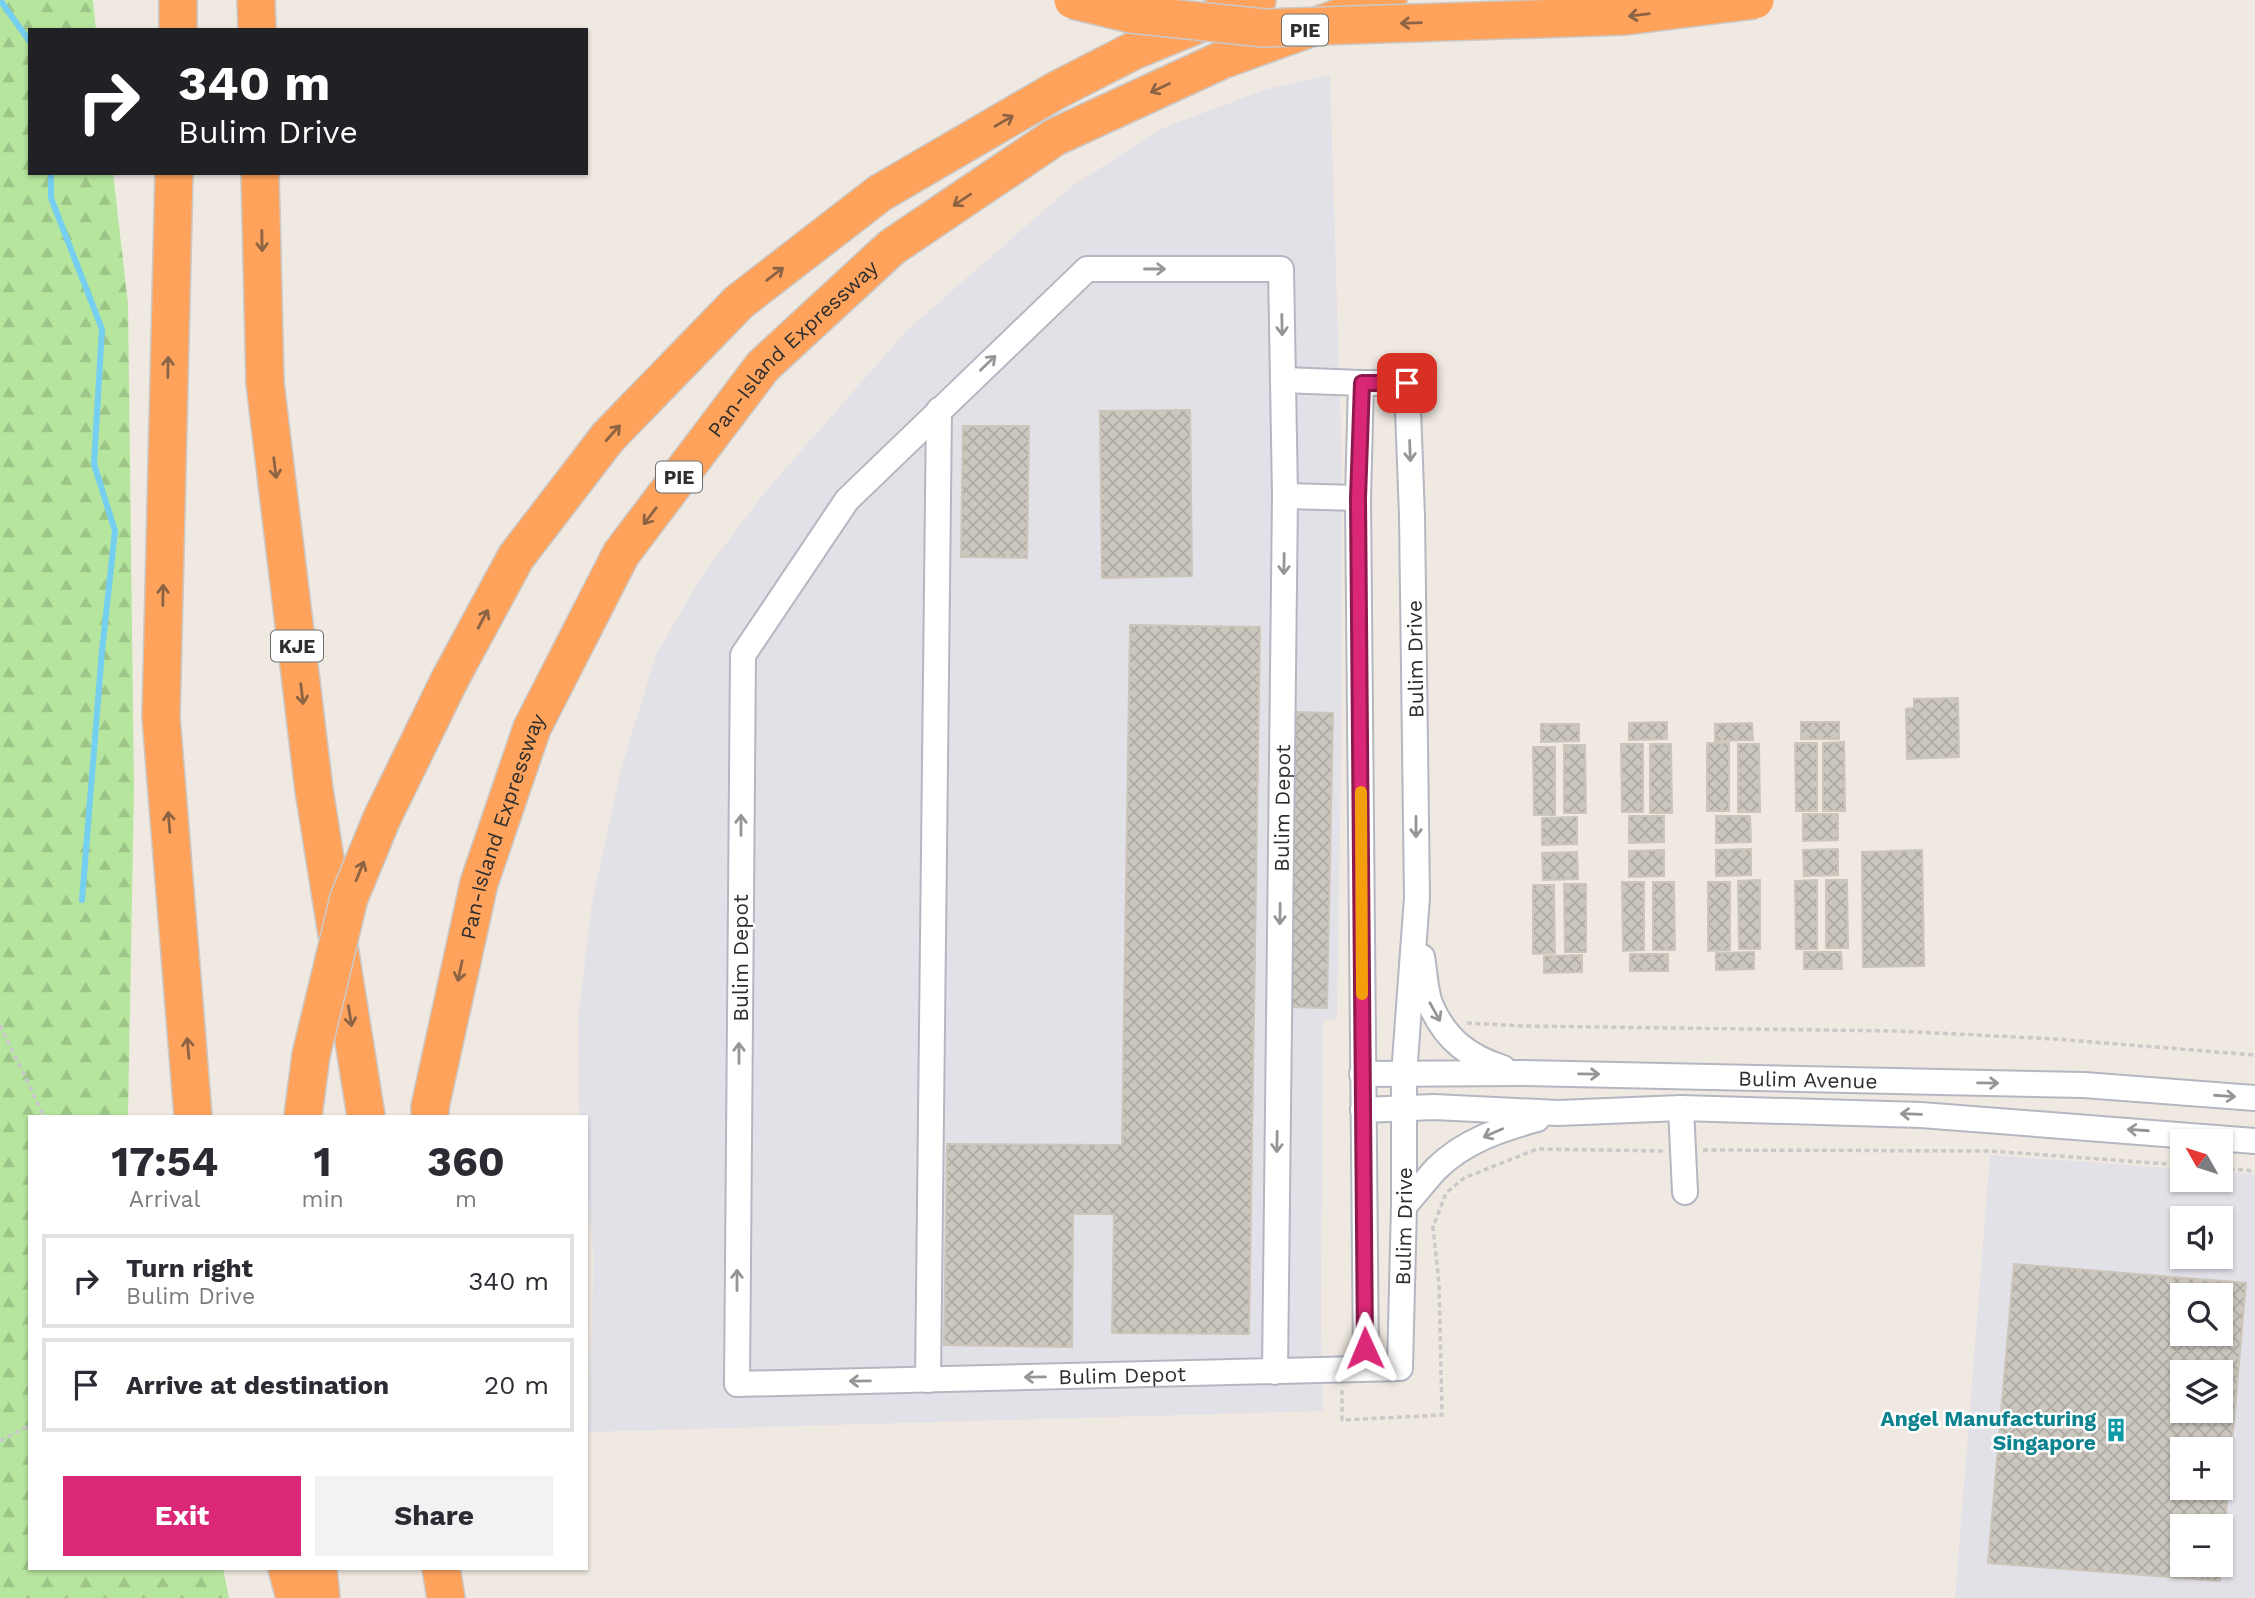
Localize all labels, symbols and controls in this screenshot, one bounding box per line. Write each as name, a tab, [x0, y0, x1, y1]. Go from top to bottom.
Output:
one-way arrow	[1628, 8, 1651, 21]
road number: PIE	[1282, 14, 1328, 46]
one-way arrow	[1400, 17, 1423, 30]
text: 340 m	[178, 54, 330, 112]
icon: right	[63, 56, 154, 147]
one-way arrow	[1150, 82, 1171, 96]
text: Bulim Drive	[178, 113, 358, 151]
one-way arrow	[994, 113, 1014, 127]
one-way arrow	[953, 193, 972, 207]
one-way arrow	[255, 230, 269, 253]
street label: Pan-Island Expressway	[702, 254, 883, 442]
one-way arrow	[1143, 262, 1166, 276]
one-way arrow	[766, 267, 784, 282]
one-way arrow	[1275, 313, 1289, 336]
pin	[1377, 353, 1437, 413]
one-way arrow	[979, 355, 996, 372]
one-way arrow	[162, 356, 175, 379]
icon: arrive	[1388, 364, 1426, 402]
one-way arrow	[604, 425, 621, 442]
one-way arrow	[1403, 439, 1416, 462]
one-way arrow	[269, 456, 282, 479]
road number: PIE	[656, 462, 702, 492]
one-way arrow	[642, 506, 657, 525]
one-way arrow	[1277, 552, 1291, 575]
one-way arrow	[157, 583, 170, 606]
street label: Bulim Drive	[1401, 600, 1429, 718]
one-way arrow	[476, 609, 490, 630]
road number: KJE	[271, 631, 323, 662]
one-way arrow	[296, 682, 309, 705]
street label: Pan-Island Expressway	[455, 709, 550, 942]
street label: Bulim Depot	[1268, 744, 1295, 872]
one-way arrow	[162, 811, 175, 834]
one-way arrow	[734, 814, 748, 837]
one-way arrow	[1409, 816, 1423, 839]
one-way arrow	[355, 860, 368, 882]
street label: Bulim Depot	[728, 894, 753, 1022]
one-way arrow	[1273, 902, 1287, 925]
one-way arrow	[452, 959, 466, 982]
one-way arrow	[1429, 1001, 1442, 1022]
one-way arrow	[344, 1004, 357, 1027]
one-way arrow	[181, 1038, 194, 1060]
one-way arrow	[732, 1042, 746, 1065]
street label: Bulim Avenue	[1738, 1065, 1878, 1093]
one-way arrow	[1577, 1068, 1600, 1081]
one-way arrow	[1976, 1076, 1999, 1090]
one-way arrow	[2213, 1090, 2236, 1103]
one-way arrow	[1900, 1108, 1923, 1121]
one-way arrow	[2127, 1123, 2150, 1136]
one-way arrow	[1483, 1127, 1504, 1140]
north arrow	[2170, 1129, 2233, 1192]
map controls	[2170, 1129, 2233, 1577]
one-way arrow	[1270, 1130, 1284, 1153]
text: 17:54	[111, 1137, 218, 1186]
text: 1	[314, 1137, 332, 1186]
text: 360	[427, 1137, 505, 1186]
street label: Bulim Drive	[1390, 1167, 1417, 1285]
text: Arrival	[129, 1186, 201, 1213]
text: min	[302, 1186, 344, 1213]
text: m	[455, 1186, 477, 1213]
button: sound	[2170, 1206, 2233, 1269]
text: Turn right	[126, 1253, 253, 1283]
icon: right	[67, 1262, 105, 1300]
text: 340 m	[468, 1266, 549, 1296]
one-way arrow	[731, 1269, 744, 1292]
text: Bulim Drive	[126, 1283, 255, 1310]
button: search	[2170, 1283, 2233, 1346]
position arrow	[1328, 1311, 1402, 1385]
button: layers	[2170, 1360, 2233, 1423]
street label: Bulim Depot	[1058, 1361, 1186, 1389]
icon: arrive	[67, 1366, 105, 1404]
text: Arrive at destination	[126, 1370, 389, 1400]
text: 20 m	[484, 1370, 549, 1400]
one-way arrow	[1024, 1371, 1047, 1384]
one-way arrow	[849, 1375, 872, 1388]
place label: Angel Manufacturing Singapore	[1880, 1406, 2096, 1455]
building icon: Angel Manufacturing Singapore	[2102, 1416, 2130, 1444]
button: +	[2170, 1437, 2233, 1500]
button: Exit	[63, 1476, 301, 1556]
button: Share	[315, 1476, 553, 1556]
button: −	[2170, 1514, 2233, 1577]

